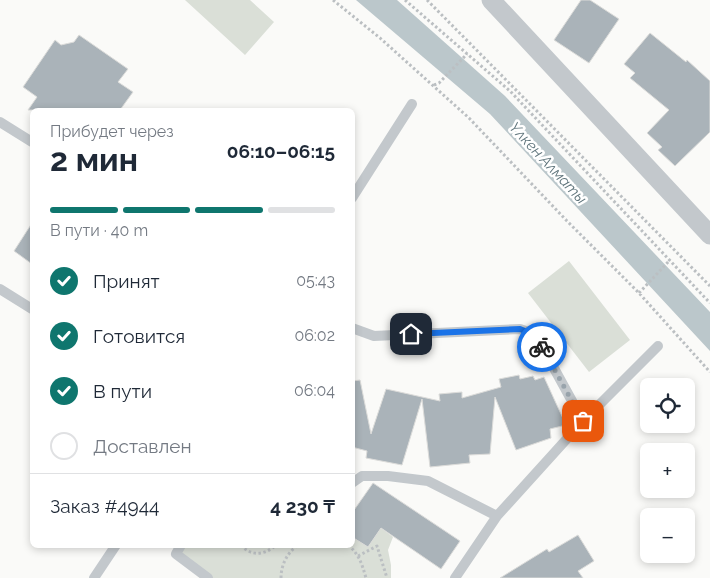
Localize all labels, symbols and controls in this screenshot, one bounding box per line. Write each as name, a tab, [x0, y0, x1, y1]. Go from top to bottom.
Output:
water label: Үлкен Алматы	[506, 119, 590, 207]
text: Прибудет через	[50, 122, 174, 141]
text: 06:10–06:15	[227, 140, 335, 162]
text: 2 мин	[50, 141, 138, 178]
text: В пути · 40 m	[50, 221, 148, 240]
icon: check	[50, 267, 78, 295]
text: Принят	[93, 270, 160, 292]
text: 05:43	[296, 271, 335, 290]
pin	[390, 313, 432, 355]
icon: home	[397, 320, 425, 348]
icon: check	[50, 322, 78, 350]
courier	[517, 322, 567, 372]
text: Готовится	[93, 325, 185, 347]
text: 06:02	[294, 326, 335, 345]
icon: bike	[528, 333, 556, 361]
icon: check	[50, 377, 78, 405]
map controls	[640, 378, 695, 563]
button: locate	[640, 378, 695, 433]
text: В пути	[93, 380, 152, 402]
text: 06:04	[294, 381, 335, 400]
pin	[562, 400, 604, 442]
icon: bag	[569, 407, 597, 435]
text: Доставлен	[93, 435, 192, 457]
button: +	[640, 443, 695, 498]
text: Заказ #4944	[50, 495, 159, 517]
text: 4 230 ₸	[270, 495, 335, 517]
button: −	[640, 508, 695, 563]

